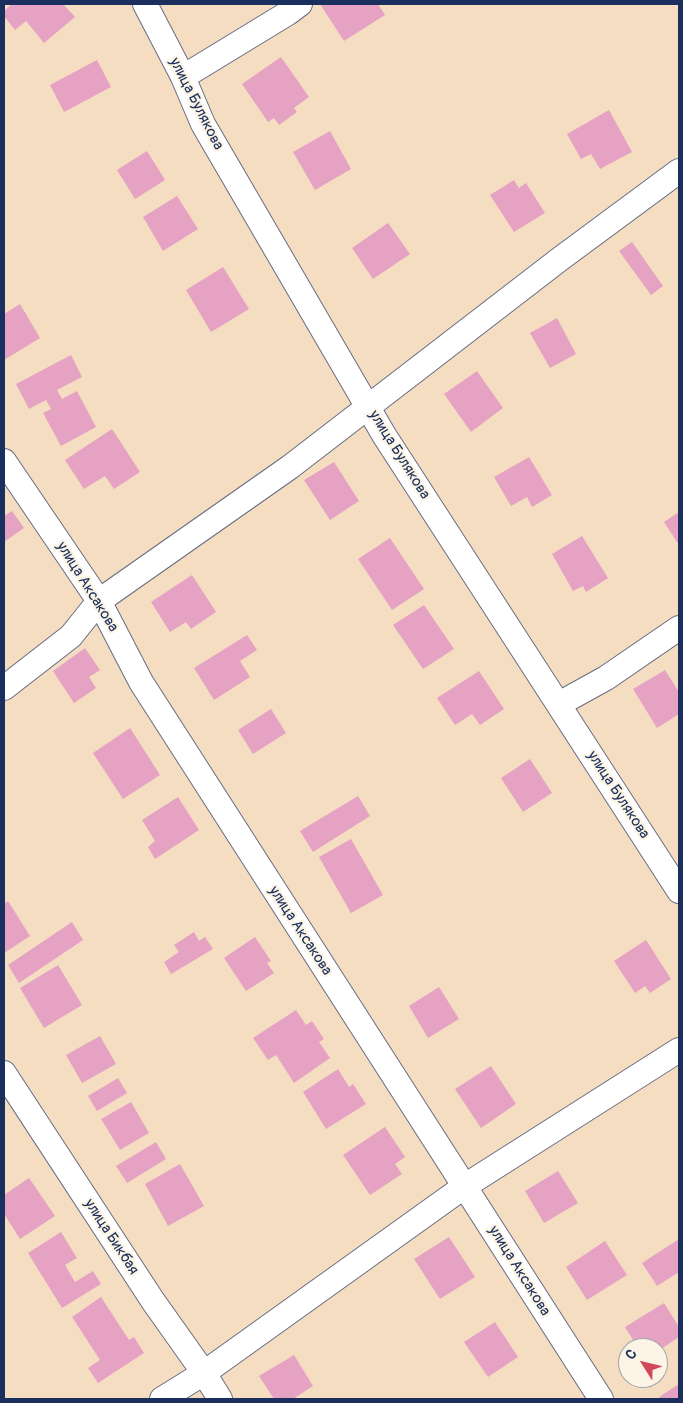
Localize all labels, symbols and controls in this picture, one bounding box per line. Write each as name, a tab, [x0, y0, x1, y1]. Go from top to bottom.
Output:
street label: улица Булякова	[165, 55, 227, 153]
street label: улица Булякова	[365, 407, 433, 503]
street label: улица Аксакова	[52, 539, 122, 635]
street label: улица Булякова	[583, 748, 653, 842]
street label: улица Аксакова	[264, 883, 336, 979]
street label: улица Бикбая	[80, 1196, 142, 1278]
street label: улица Аксакова	[484, 1223, 554, 1319]
north arrow	[618, 1338, 668, 1388]
text: С	[622, 1346, 641, 1363]

